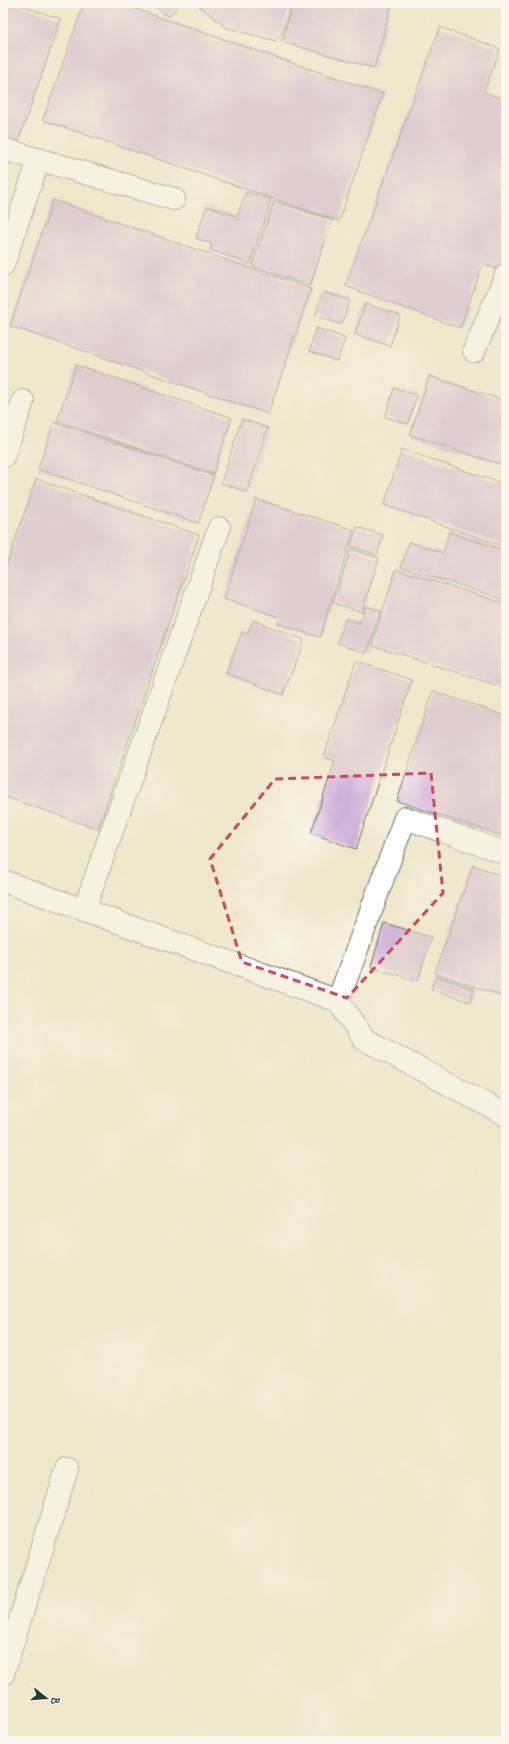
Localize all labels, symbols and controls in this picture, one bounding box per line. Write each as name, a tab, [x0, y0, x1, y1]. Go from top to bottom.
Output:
north arrow	[26, 1678, 66, 1718]
text: B	[46, 1694, 64, 1707]

